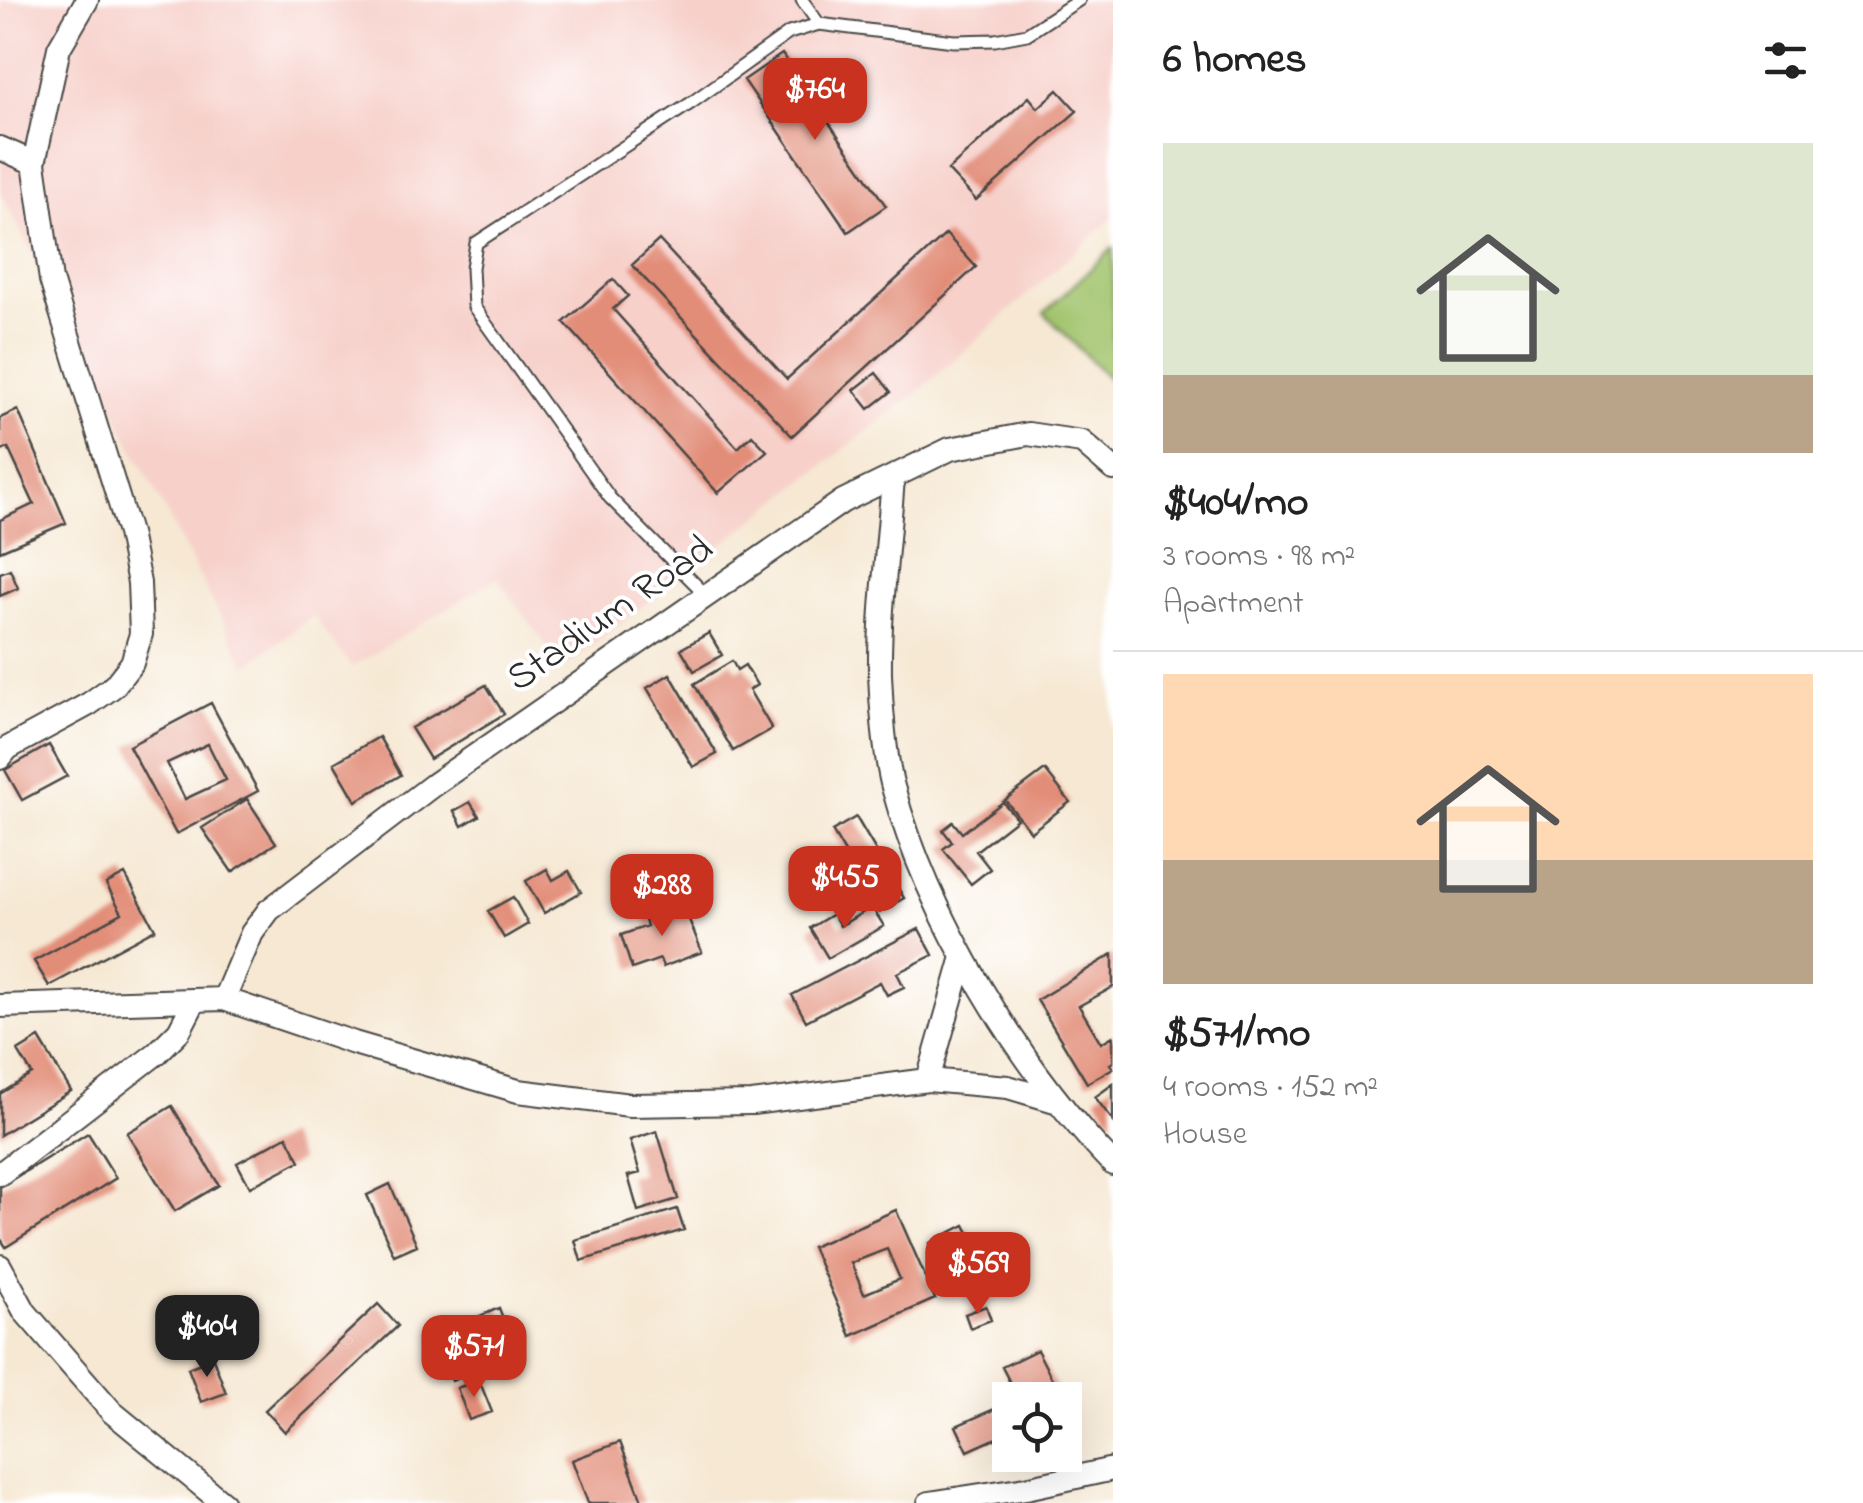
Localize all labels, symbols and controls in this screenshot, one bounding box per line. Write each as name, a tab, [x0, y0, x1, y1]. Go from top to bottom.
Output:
text: 6 homes	[1163, 30, 1307, 91]
icon: filters	[1758, 33, 1813, 88]
pin: $764	[756, 58, 874, 143]
text: $764	[785, 67, 845, 114]
icon: home	[1398, 208, 1578, 388]
text: $404/mo	[1163, 473, 1309, 534]
street label: Stadium Road	[495, 522, 727, 708]
text: 3 rooms · 98 m²	[1163, 534, 1355, 581]
text: Apartment	[1163, 581, 1304, 628]
icon: home	[1398, 739, 1578, 919]
pin: $455	[786, 846, 904, 931]
pin: $288	[603, 854, 721, 939]
text: $455	[810, 855, 880, 902]
text: $288	[632, 863, 692, 910]
text: $571/mo	[1163, 1004, 1311, 1065]
text: 4 rooms · 152 m²	[1163, 1065, 1378, 1112]
text: House	[1163, 1112, 1247, 1159]
pin: $569	[919, 1232, 1037, 1317]
text: $569	[947, 1241, 1009, 1288]
pin: $404	[148, 1295, 266, 1380]
text: $404	[177, 1304, 237, 1351]
pin: $571	[415, 1315, 533, 1400]
text: $571	[443, 1324, 505, 1371]
map controls	[992, 1382, 1082, 1472]
button: locate	[992, 1382, 1082, 1472]

